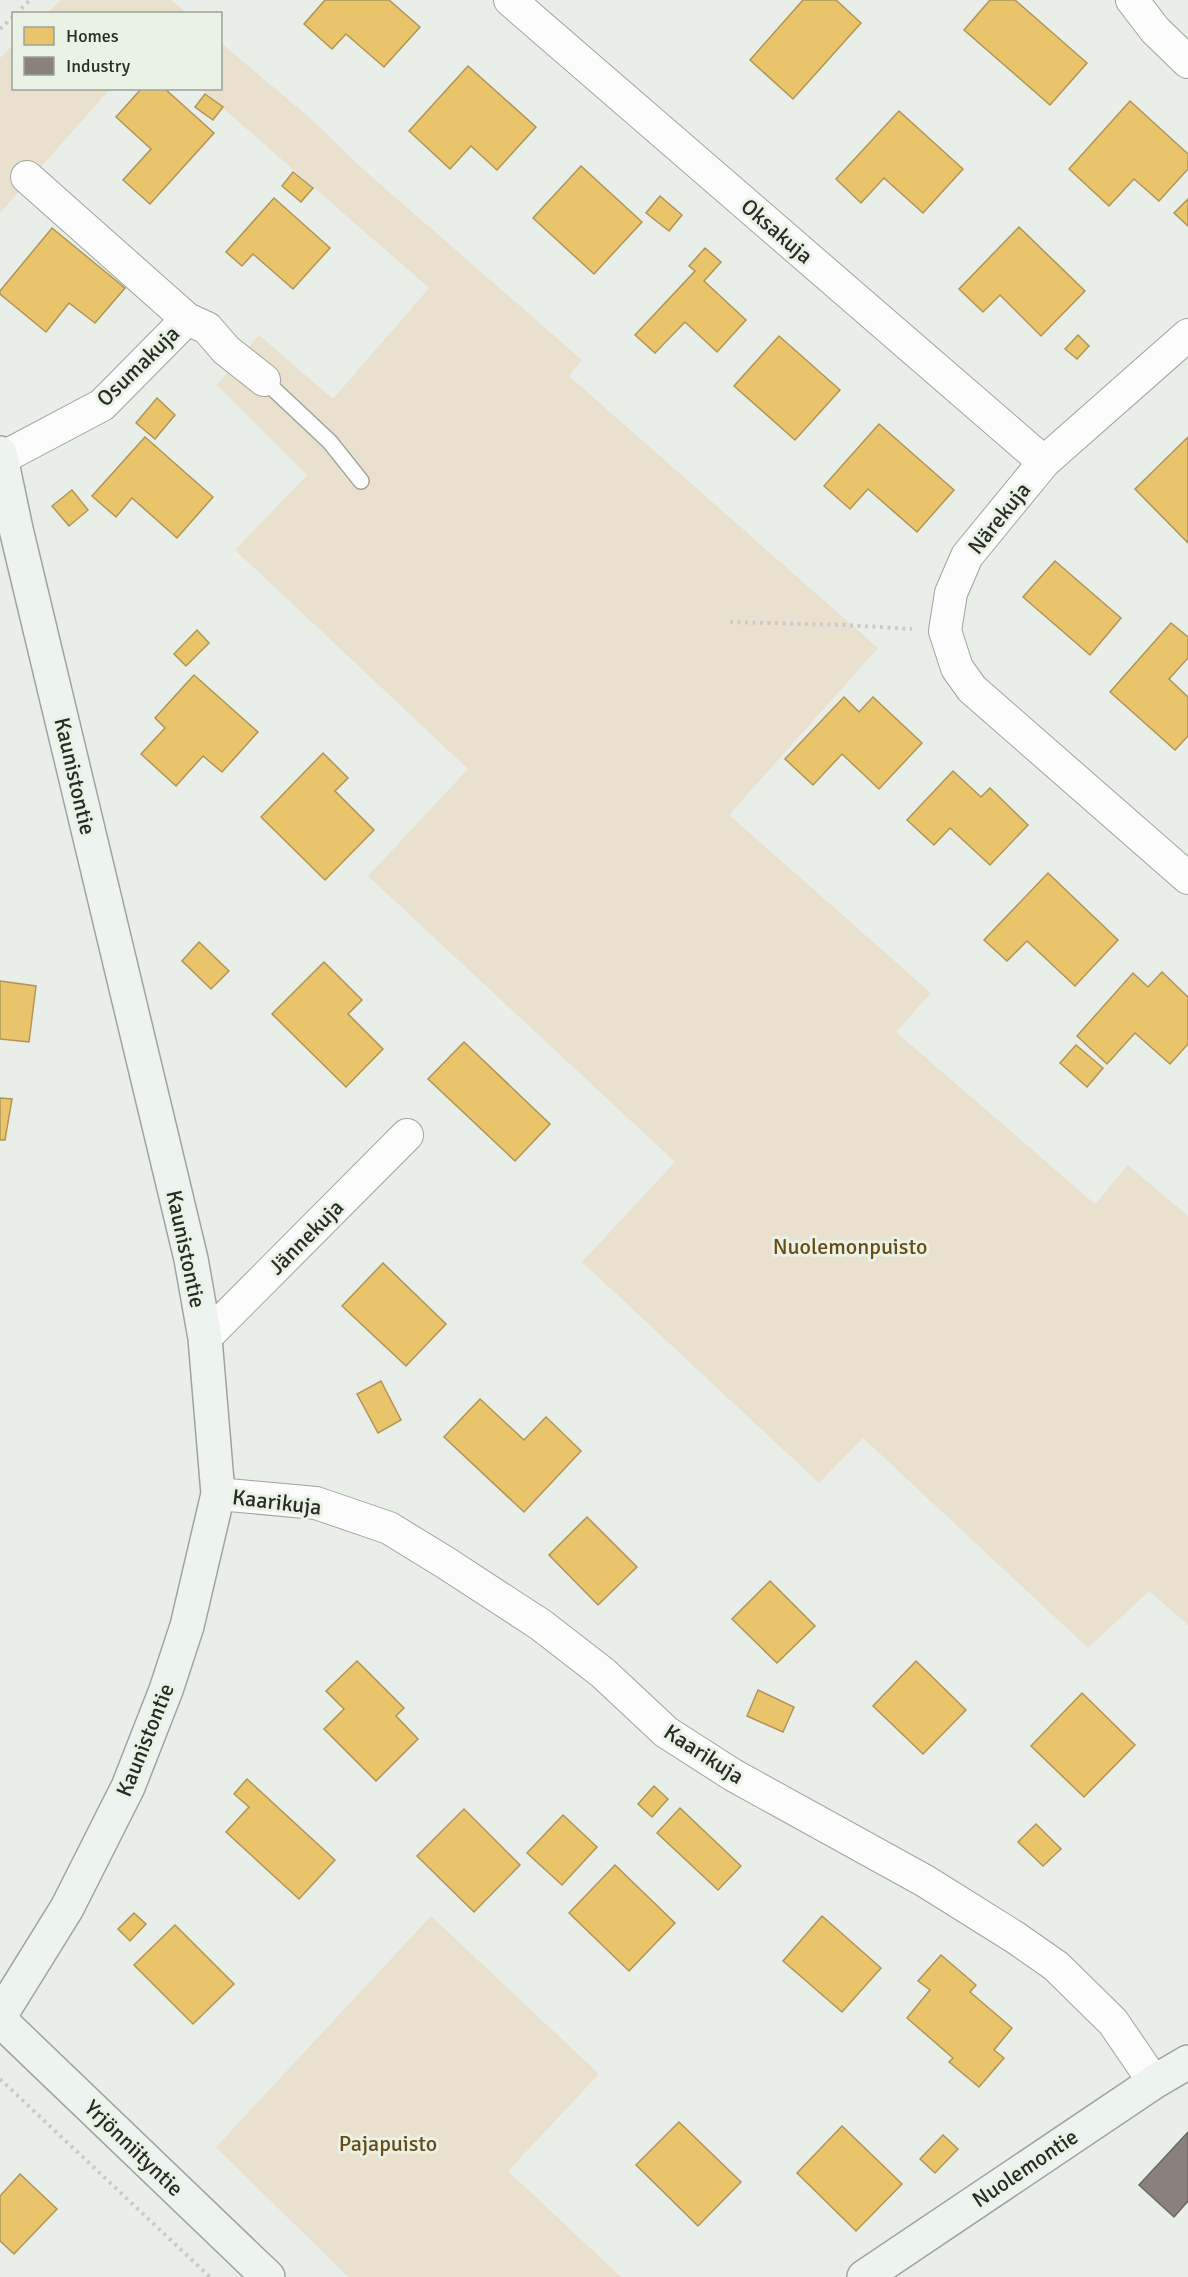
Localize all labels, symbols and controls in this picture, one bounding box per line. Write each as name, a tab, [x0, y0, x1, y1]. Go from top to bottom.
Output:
legend	[12, 12, 222, 90]
text: Homes	[66, 25, 119, 47]
text: Industry	[66, 55, 131, 77]
street label: Oksakuja	[736, 193, 818, 269]
street label: Osumakuja	[91, 320, 185, 412]
street label: Närekuja	[962, 477, 1036, 559]
street label: Kaunistontie	[48, 715, 102, 837]
street label: Kaunistontie	[160, 1188, 212, 1310]
street label: Jännekuja	[263, 1194, 349, 1280]
park label: Nuolemonpuisto	[773, 1233, 927, 1260]
street label: Kaarikuja	[231, 1483, 323, 1521]
street label: Kaunistontie	[110, 1679, 180, 1801]
street label: Kaarikuja	[659, 1718, 749, 1790]
street label: Yrjönniityntie	[79, 2094, 189, 2202]
street label: Nuolemontie	[967, 2123, 1083, 2213]
park label: Pajapuisto	[339, 2130, 437, 2157]

